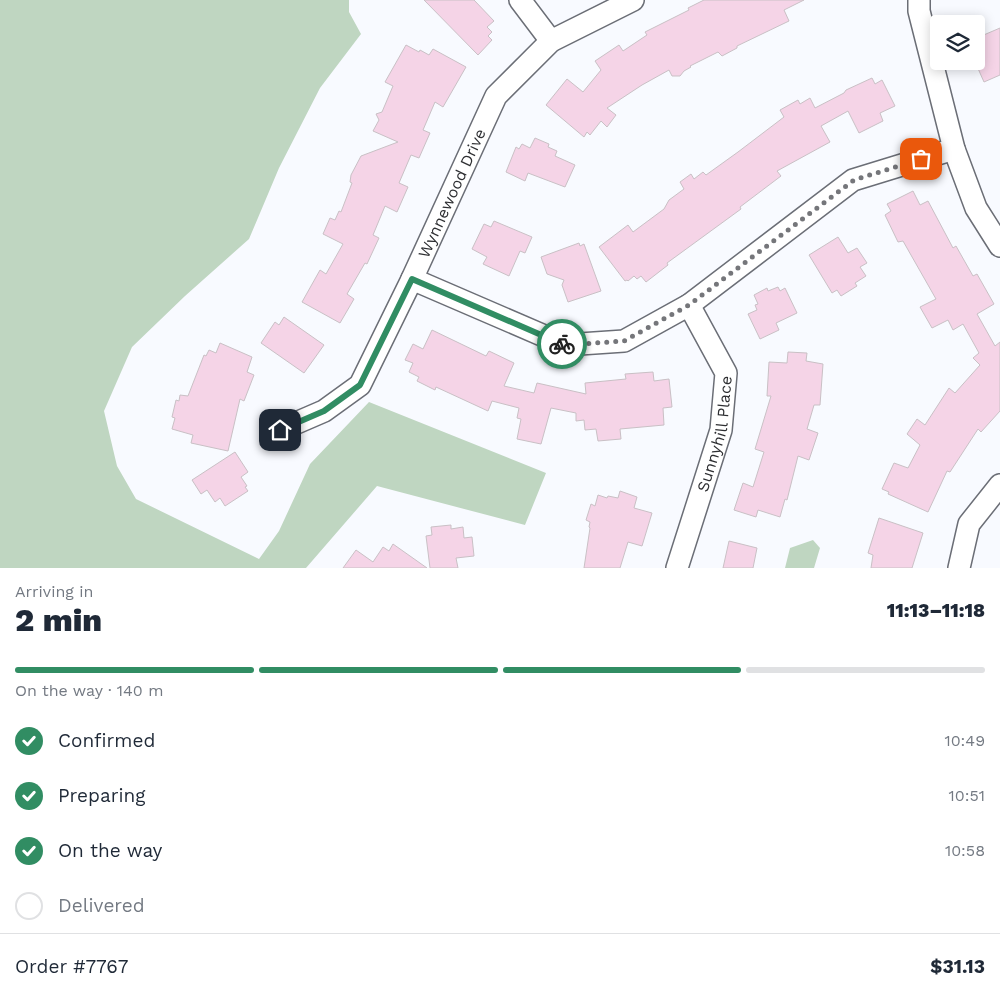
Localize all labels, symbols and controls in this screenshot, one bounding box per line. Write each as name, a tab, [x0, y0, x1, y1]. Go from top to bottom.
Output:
map controls	[930, 15, 985, 70]
button: layers	[930, 15, 985, 70]
street label: Wynnewood Drive	[414, 125, 489, 261]
pin	[900, 138, 942, 180]
icon: bag	[907, 145, 935, 173]
courier	[537, 319, 587, 369]
icon: bike	[548, 330, 576, 358]
street label: Sunnyhill Place	[692, 375, 735, 494]
pin	[259, 409, 301, 451]
icon: home	[266, 416, 294, 444]
text: Arriving in	[15, 582, 93, 601]
text: 11:13–11:18	[887, 599, 985, 622]
text: 2 min	[15, 601, 102, 639]
text: On the way · 140 m	[15, 681, 163, 700]
icon: check	[15, 727, 43, 755]
text: Confirmed	[58, 729, 155, 752]
text: 10:49	[944, 731, 985, 750]
icon: check	[15, 782, 43, 810]
text: Preparing	[58, 784, 145, 807]
text: 10:51	[949, 786, 985, 805]
icon: check	[15, 837, 43, 865]
text: On the way	[58, 839, 162, 862]
text: 10:58	[945, 841, 985, 860]
text: Delivered	[58, 894, 145, 917]
text: Order #7767	[15, 955, 128, 978]
text: $31.13	[930, 955, 985, 978]

